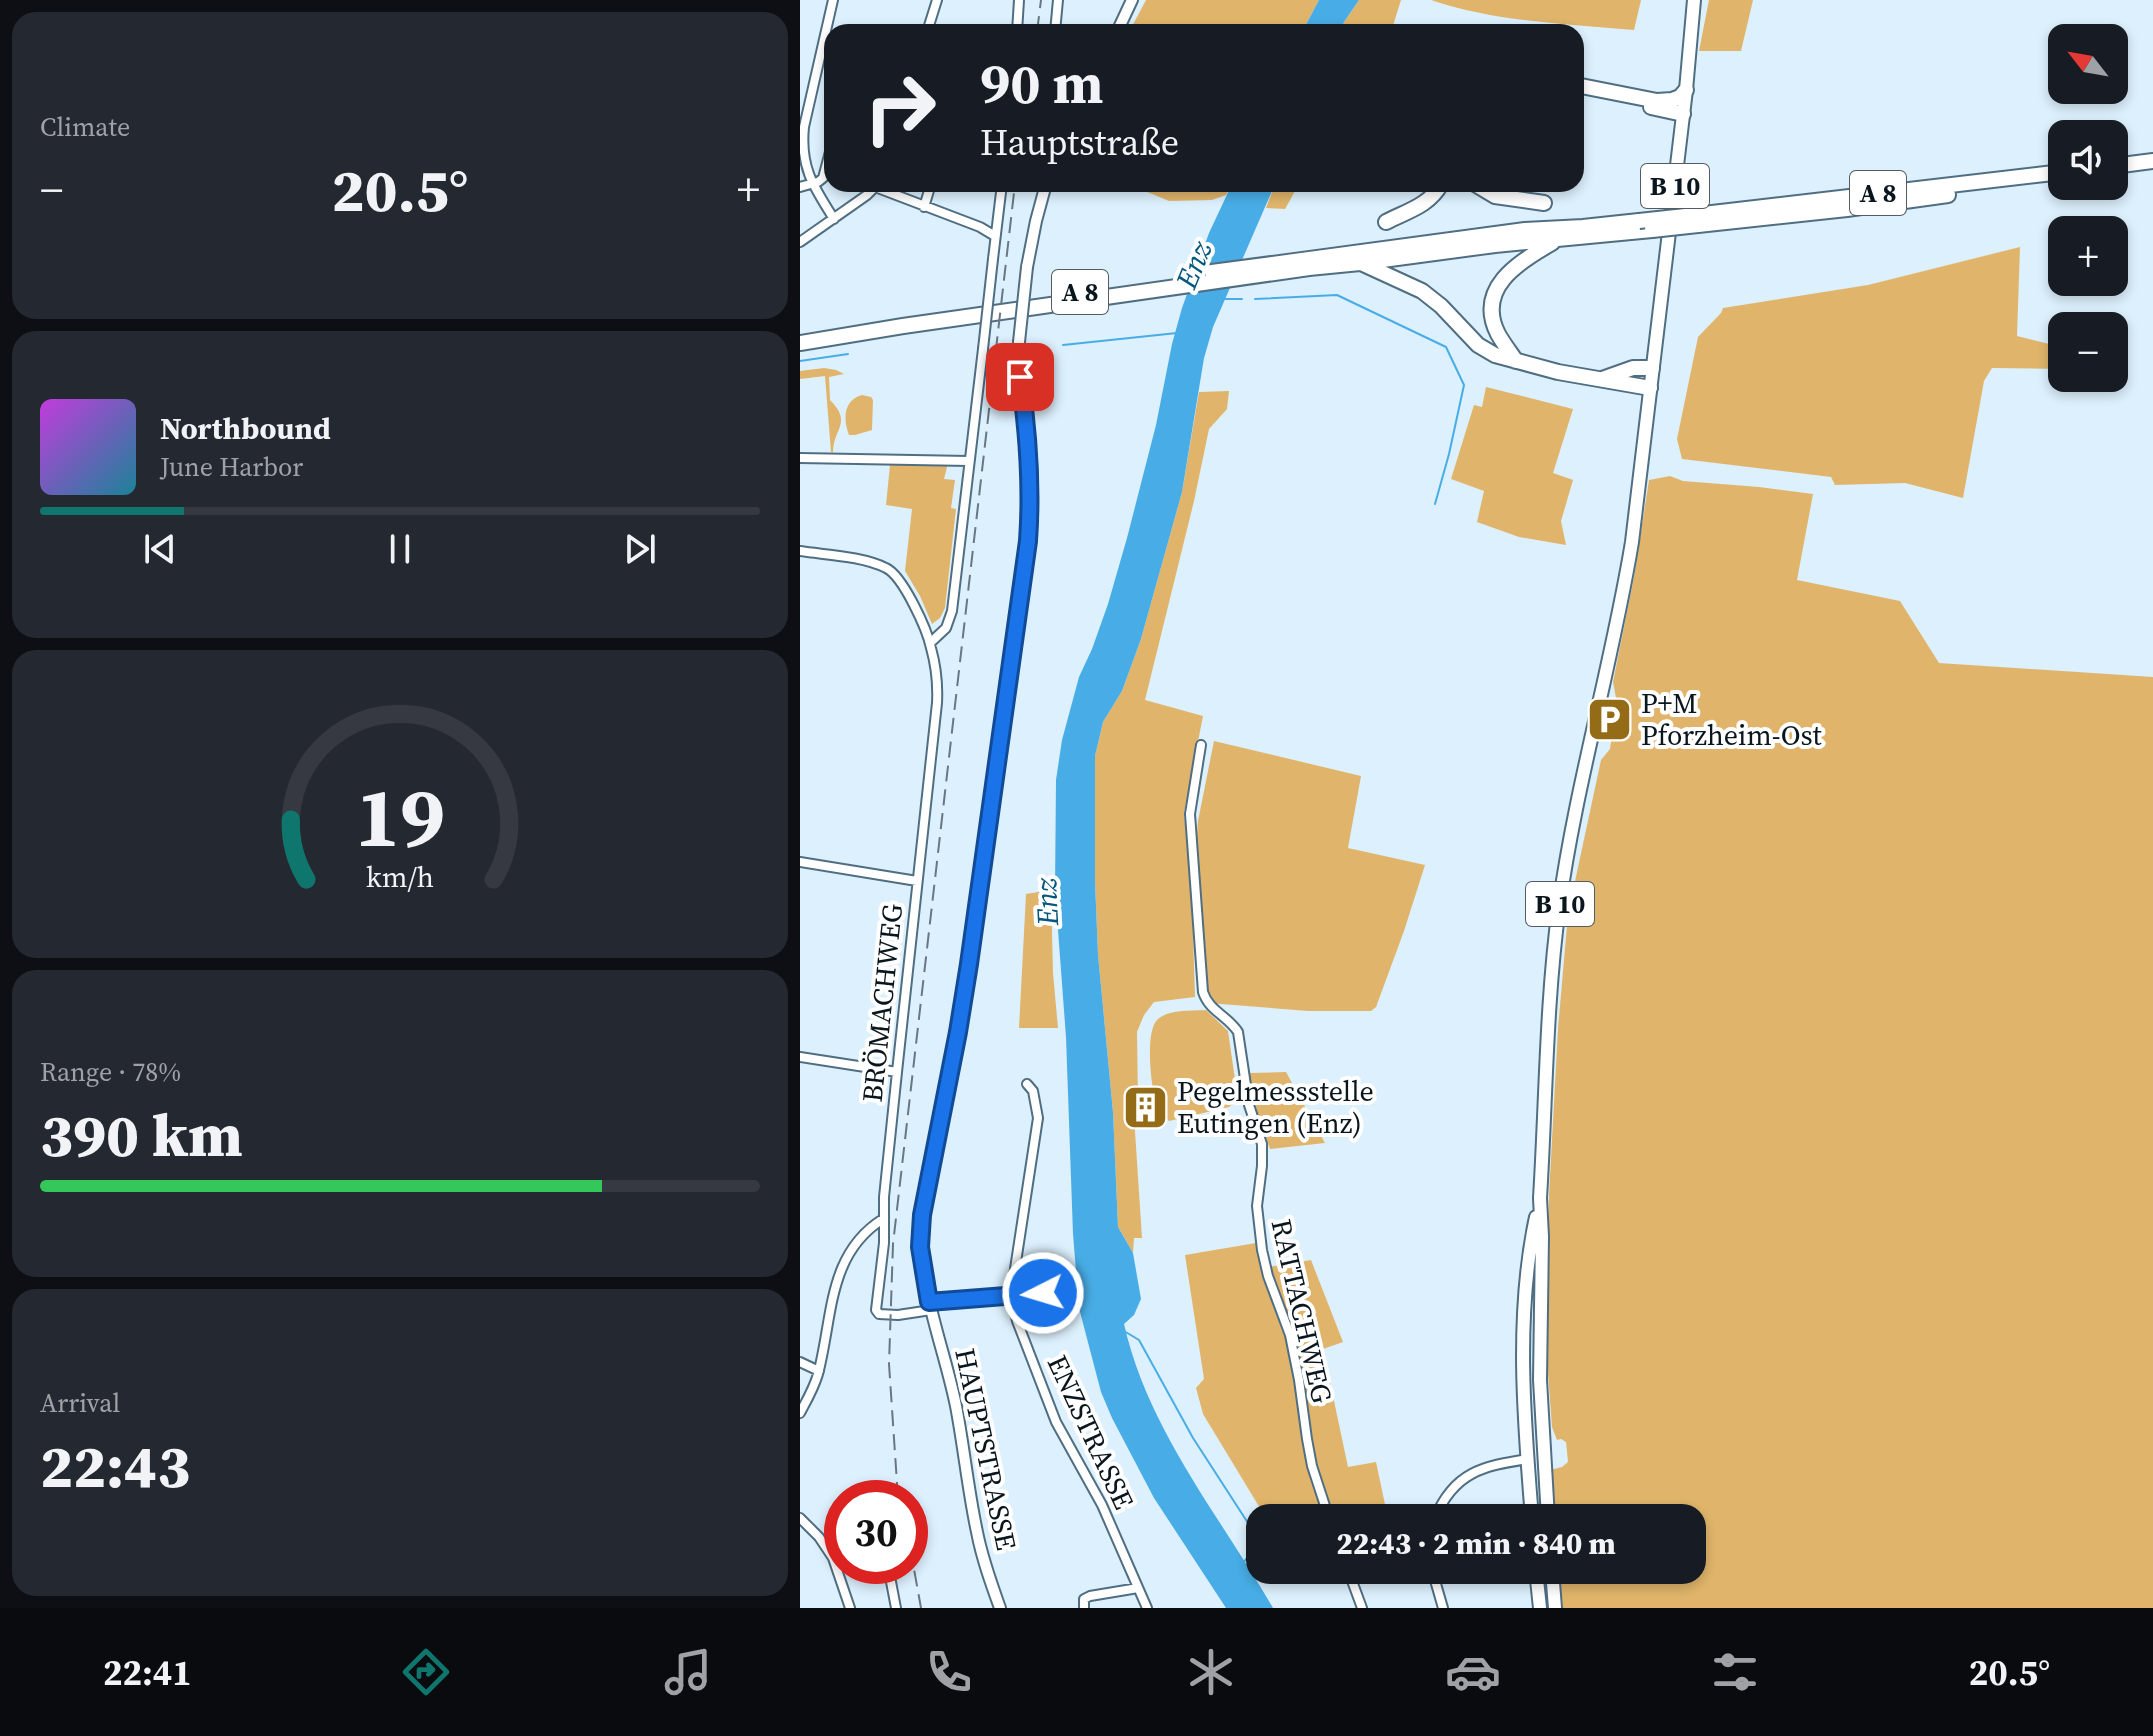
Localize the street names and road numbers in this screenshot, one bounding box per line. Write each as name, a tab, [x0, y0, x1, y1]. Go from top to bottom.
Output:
road number: B 10	[1641, 164, 1709, 208]
road number: A 8	[1850, 171, 1906, 215]
road number: A 8	[1052, 270, 1108, 314]
road number: B 10	[1526, 882, 1594, 926]
street label: BRÖMACHWEG	[853, 902, 911, 1104]
street label: RATTACHWEG	[1262, 1215, 1342, 1407]
street label: HAUPTSTRASSE	[946, 1345, 1026, 1553]
street label: ENZSTRASSE	[1039, 1349, 1143, 1515]

